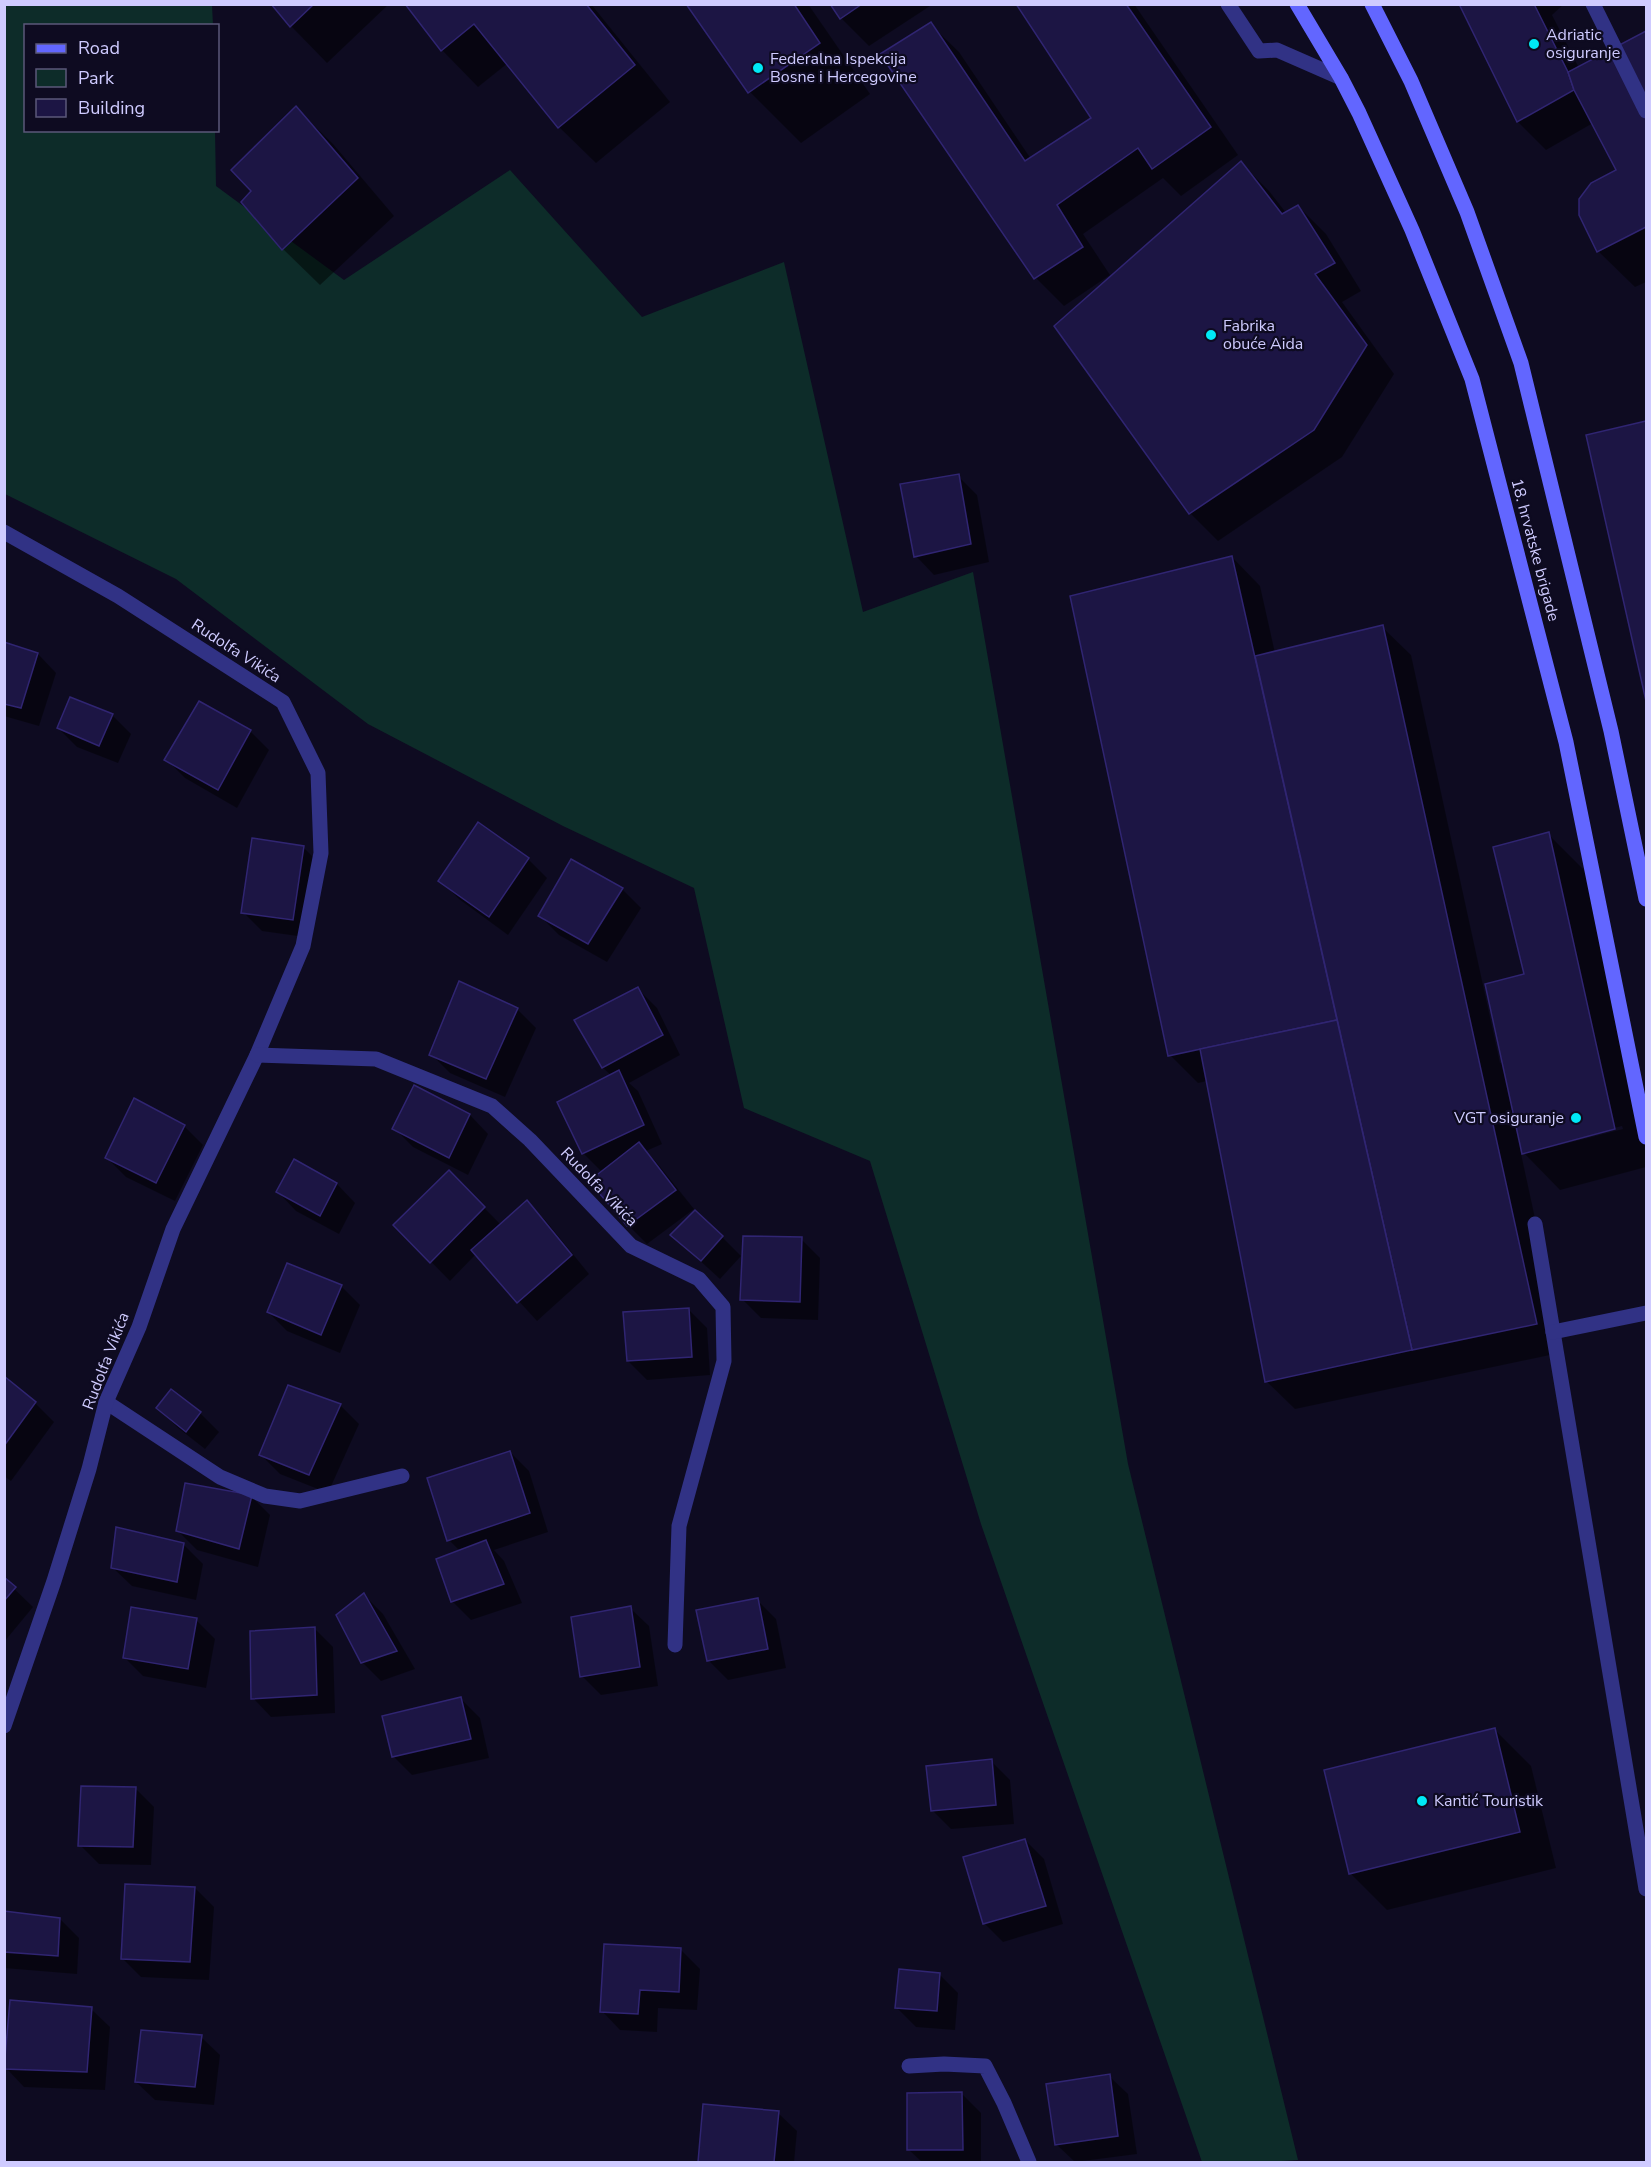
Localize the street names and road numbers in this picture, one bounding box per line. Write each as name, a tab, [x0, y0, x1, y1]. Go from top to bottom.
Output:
street label: 18. hrvatske brigade	[1505, 476, 1565, 624]
street label: Rudolfa Vikića	[187, 614, 285, 688]
street label: Rudolfa Vikića	[555, 1142, 643, 1232]
street label: Rudolfa Vikića	[77, 1309, 135, 1413]

